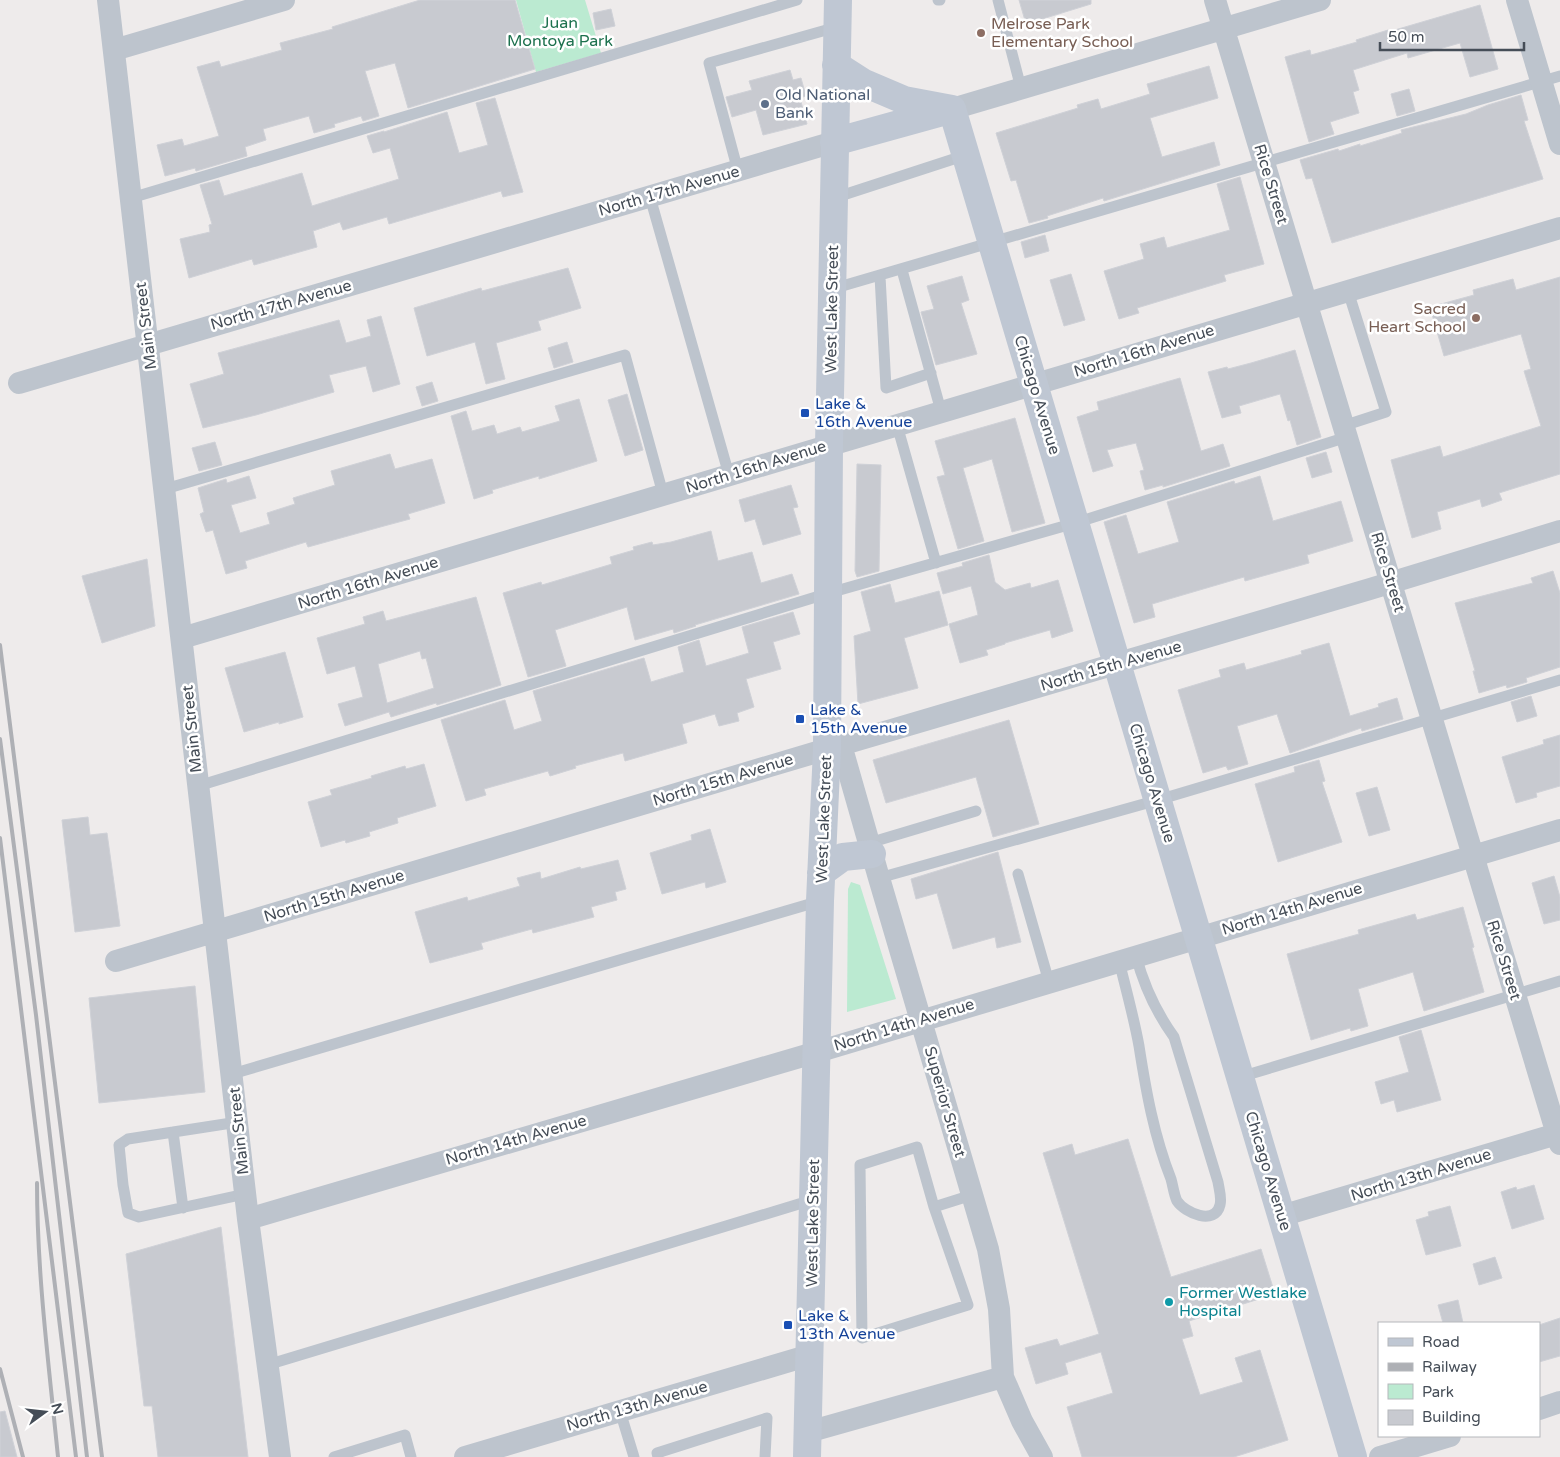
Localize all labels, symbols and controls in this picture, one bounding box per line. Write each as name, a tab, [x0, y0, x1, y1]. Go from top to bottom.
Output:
park label: Juan Montoya Park	[507, 13, 613, 51]
place label: Melrose Park Elementary School	[991, 14, 1133, 52]
scale bar	[1380, 20, 1524, 52]
marker: Melrose Park Elementary School	[975, 27, 987, 39]
text: 50 m	[1388, 28, 1425, 46]
place label: Old National Bank	[775, 85, 870, 123]
marker: Old National Bank	[759, 98, 771, 110]
street label: Rice Street	[1249, 141, 1293, 227]
street label: North 17th Avenue	[596, 161, 742, 221]
street label: West Lake Street	[821, 245, 843, 373]
street label: North 17th Avenue	[208, 275, 354, 335]
street label: Main Street	[131, 281, 161, 371]
place label: Sacred Heart School	[1368, 299, 1466, 337]
marker: Sacred Heart School	[1470, 312, 1482, 324]
street label: North 16th Avenue	[1071, 320, 1217, 382]
street label: Chicago Avenue	[1009, 333, 1065, 457]
place label: Lake & 16th Avenue	[815, 394, 912, 432]
marker: Lake & 16th Avenue	[799, 407, 811, 419]
street label: North 16th Avenue	[683, 436, 829, 498]
street label: Rice Street	[1366, 529, 1410, 615]
street label: North 16th Avenue	[295, 552, 441, 614]
street label: North 15th Avenue	[1038, 636, 1184, 696]
street label: Main Street	[177, 684, 207, 774]
place label: Lake & 15th Avenue	[810, 700, 907, 738]
marker: Lake & 15th Avenue	[794, 713, 806, 725]
street label: Chicago Avenue	[1124, 721, 1180, 845]
street label: North 15th Avenue	[650, 749, 796, 811]
street label: West Lake Street	[812, 755, 836, 883]
street label: North 15th Avenue	[261, 865, 407, 927]
street label: North 14th Avenue	[1219, 878, 1365, 940]
street label: Rice Street	[1482, 917, 1526, 1003]
street label: North 14th Avenue	[831, 994, 977, 1056]
street label: Superior Street	[920, 1044, 970, 1160]
street label: Main Street	[224, 1086, 254, 1176]
street label: Chicago Avenue	[1240, 1109, 1296, 1233]
street label: North 14th Avenue	[443, 1110, 589, 1170]
street label: North 13th Avenue	[1348, 1144, 1494, 1206]
street label: West Lake Street	[802, 1159, 824, 1287]
place label: Former Westlake Hospital	[1179, 1283, 1307, 1321]
marker: Former Westlake Hospital	[1163, 1296, 1175, 1308]
place label: Lake & 13th Avenue	[798, 1306, 895, 1344]
marker: Lake & 13th Avenue	[782, 1319, 794, 1331]
legend	[1378, 1322, 1540, 1437]
text: Road	[1422, 1333, 1460, 1351]
text: Railway	[1422, 1358, 1477, 1376]
street label: North 13th Avenue	[564, 1376, 710, 1436]
text: Park	[1422, 1383, 1454, 1401]
north arrow	[20, 1387, 70, 1437]
text: N	[47, 1401, 67, 1416]
text: Building	[1422, 1408, 1481, 1426]

